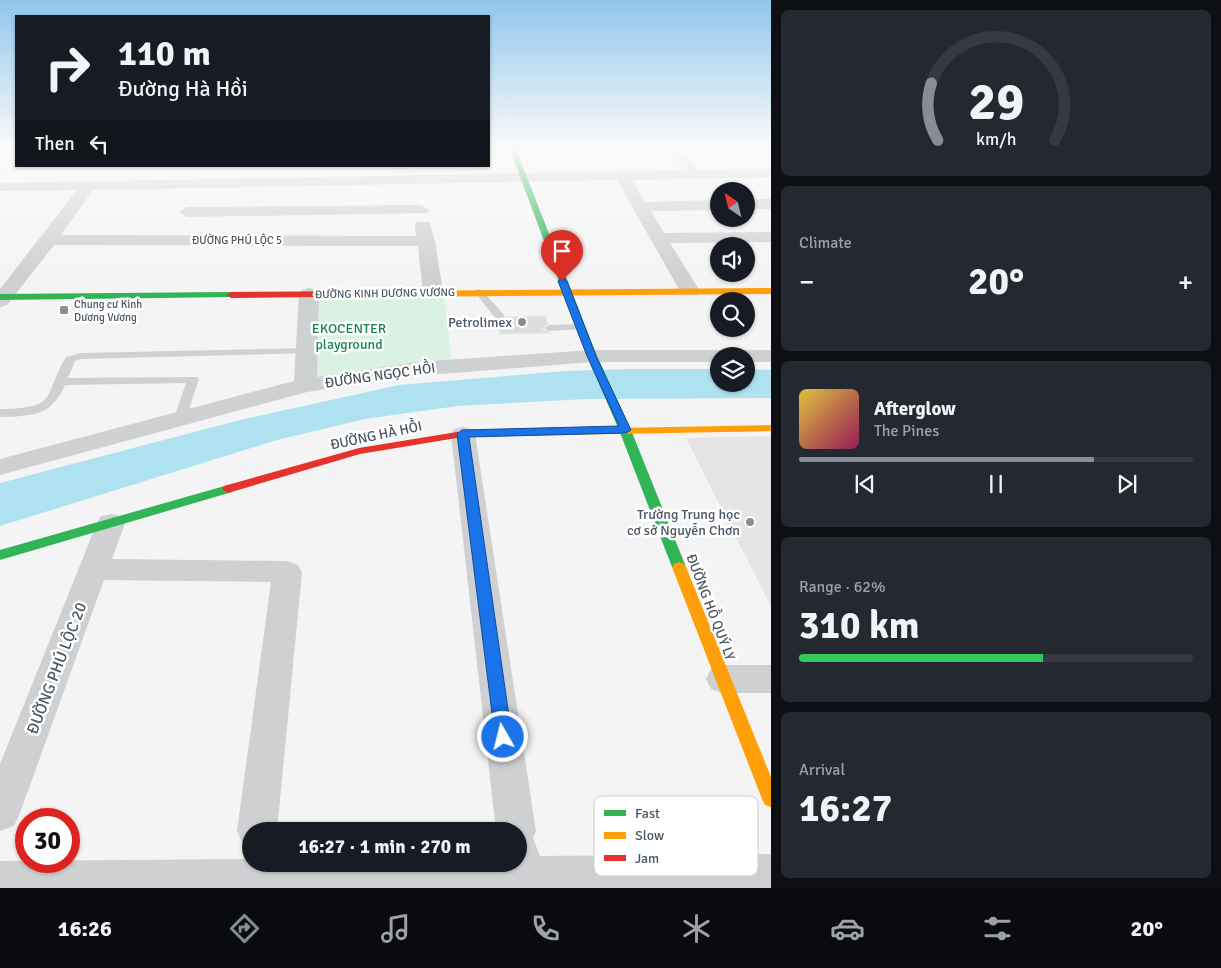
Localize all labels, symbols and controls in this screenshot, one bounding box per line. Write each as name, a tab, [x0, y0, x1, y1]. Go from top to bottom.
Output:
text: 110 m	[118, 32, 211, 75]
icon: right	[35, 35, 100, 100]
text: 29	[968, 70, 1024, 134]
text: Đường Hà Hồi	[118, 75, 248, 102]
text: km/h	[976, 128, 1016, 150]
icon: left	[85, 130, 113, 158]
text: Then	[35, 132, 75, 156]
north arrow	[710, 182, 755, 228]
map controls	[710, 182, 755, 392]
pin	[541, 230, 583, 281]
street label: ĐƯỜNG PHÚ LỘC 5	[192, 233, 282, 247]
text: Climate	[799, 233, 852, 253]
icon: arrive	[548, 237, 576, 265]
button: sound	[710, 237, 755, 282]
text: 20°	[968, 258, 1024, 305]
text: −	[799, 265, 814, 299]
text: +	[1178, 265, 1193, 299]
street label: ĐƯỜNG KINH DƯƠNG VƯƠNG	[315, 285, 455, 301]
button: search	[710, 292, 755, 337]
place label: Chung cư Kinh Dương Vương	[74, 298, 142, 324]
marker: Chung cư Kinh Dương Vương	[58, 304, 70, 316]
place label: Petrolimex	[448, 314, 513, 331]
marker: Petrolimex	[516, 316, 528, 328]
park label: EKOCENTER playground	[312, 320, 386, 353]
button: layers	[710, 347, 755, 392]
street label: ĐƯỜNG NGỌC HỒI	[323, 357, 436, 392]
text: Afterglow	[874, 397, 956, 421]
street label: ĐƯỜNG HÀ HỒI	[328, 416, 424, 454]
text: The Pines	[874, 421, 939, 441]
icon: previous	[851, 470, 879, 498]
icon: pause	[982, 470, 1010, 498]
icon: next	[1113, 470, 1141, 498]
place label: Trường Trung học cơ sở Nguyễn Chơn	[627, 506, 740, 539]
marker: Trường Trung học cơ sở Nguyễn Chơn	[744, 516, 756, 528]
street label: ĐƯỜNG HỒ QUÝ LY	[682, 551, 741, 663]
text: Range · 62%	[799, 577, 885, 597]
street label: ĐƯỜNG PHÚ LỘC 20	[23, 600, 91, 737]
text: 310 km	[799, 602, 920, 649]
position arrow	[476, 710, 528, 762]
text: Arrival	[799, 760, 845, 780]
text: 16:27	[799, 785, 892, 832]
legend	[594, 796, 758, 876]
text: Fast	[635, 805, 660, 822]
speed limit sign: 30	[15, 808, 80, 873]
text: Slow	[635, 827, 664, 844]
text: 16:27 · 1 min · 270 m	[298, 835, 471, 859]
text: Jam	[635, 850, 659, 867]
icon: directions	[227, 911, 262, 946]
icon: music	[378, 911, 413, 946]
icon: phone	[528, 911, 563, 946]
icon: climate	[679, 911, 714, 946]
icon: car	[830, 911, 865, 946]
icon: filters	[980, 911, 1015, 946]
text: 16:26	[58, 915, 112, 942]
text: 20°	[1131, 915, 1163, 942]

